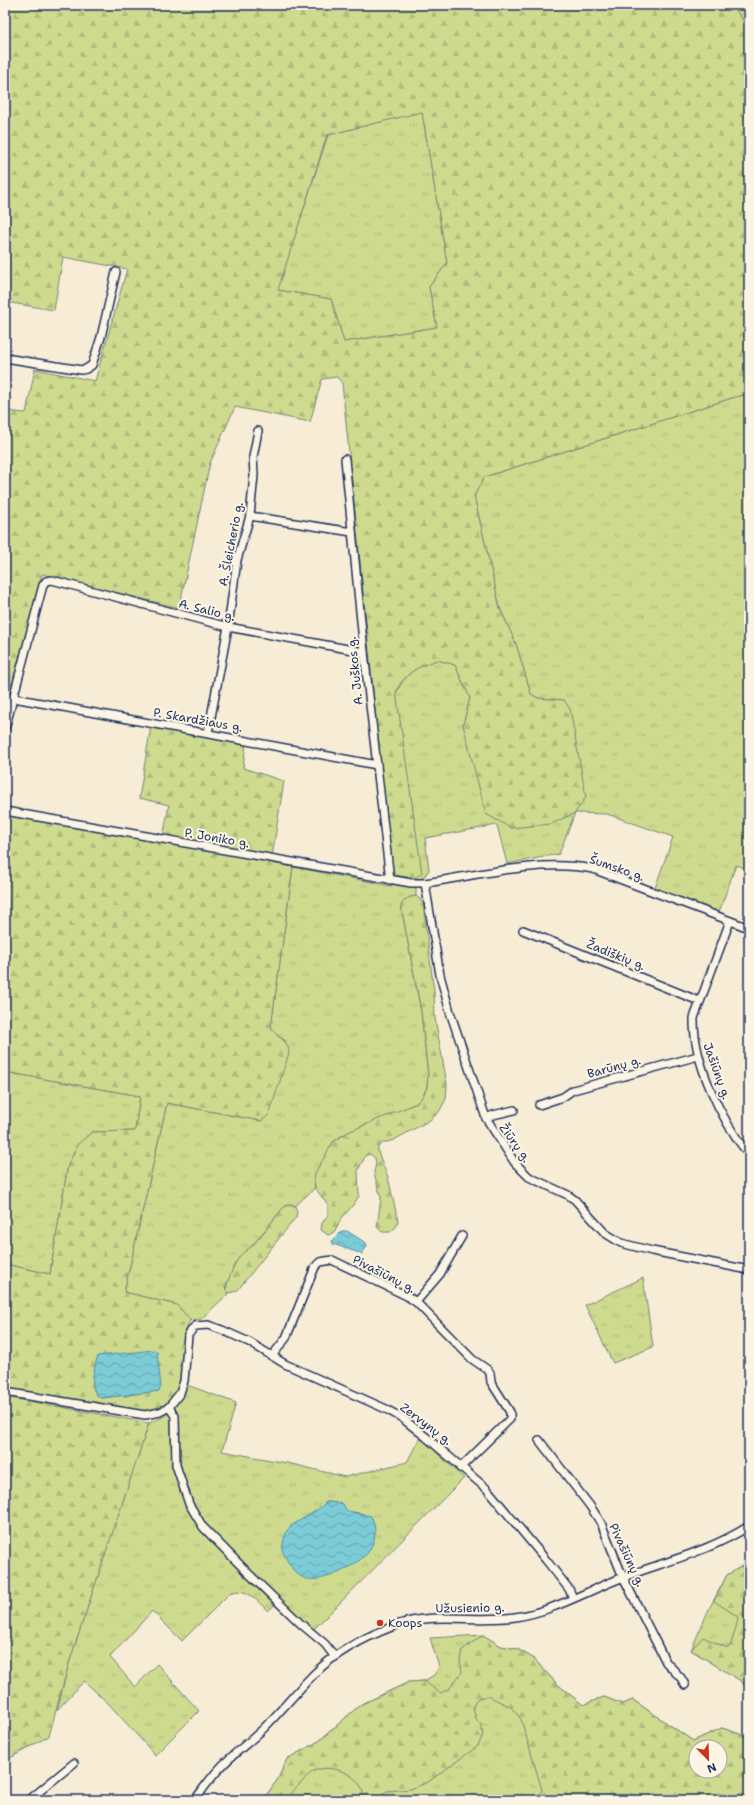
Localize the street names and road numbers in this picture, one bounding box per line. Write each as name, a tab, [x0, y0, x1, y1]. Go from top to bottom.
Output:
street label: A. Šleicherio g.	[215, 501, 247, 587]
street label: A. Salio g.	[177, 595, 237, 625]
street label: A. Juškos g.	[343, 636, 367, 706]
street label: P. Skardžiaus g.	[152, 704, 244, 736]
street label: P. Joniko g.	[183, 824, 251, 852]
street label: Šumsko g.	[587, 851, 647, 885]
street label: Žadiškių g.	[584, 936, 648, 974]
street label: Jašiūnų g.	[699, 1041, 735, 1101]
street label: Barūnų g.	[585, 1052, 643, 1082]
street label: Žiūrų g.	[496, 1121, 534, 1165]
street label: Pivašiūnų g.	[350, 1251, 418, 1297]
street label: Zervynų g.	[397, 1399, 455, 1449]
street label: Pivašiūnų g.	[605, 1521, 649, 1589]
street label: Užusienio g.	[435, 1599, 505, 1617]

